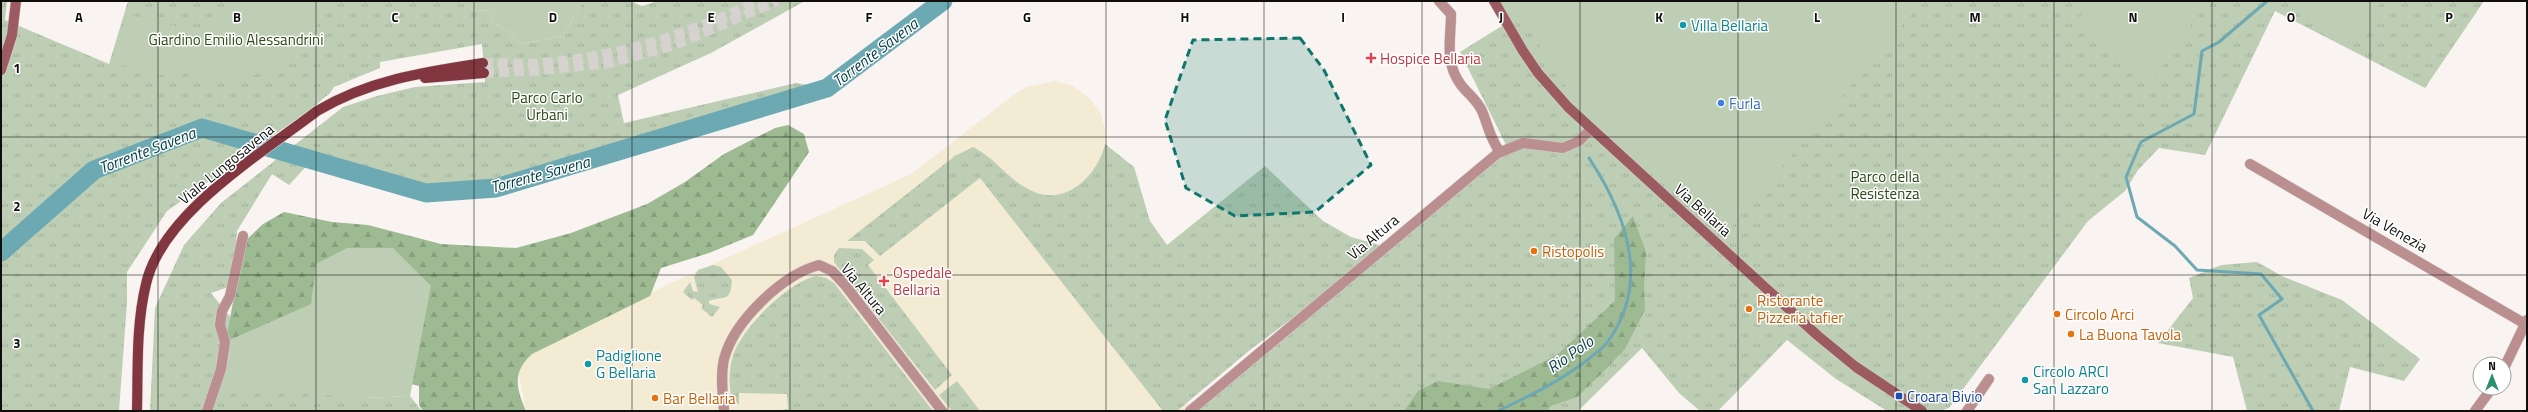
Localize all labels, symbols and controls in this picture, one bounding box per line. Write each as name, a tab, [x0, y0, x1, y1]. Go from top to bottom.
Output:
text: A	[75, 7, 83, 27]
text: B	[233, 7, 241, 27]
text: C	[391, 7, 399, 27]
text: D	[549, 7, 557, 27]
text: E	[707, 7, 715, 27]
text: F	[866, 7, 873, 27]
text: G	[1023, 7, 1031, 27]
text: H	[1181, 7, 1189, 27]
text: I	[1341, 7, 1345, 27]
text: J	[1499, 7, 1503, 27]
text: K	[1655, 7, 1663, 27]
text: L	[1814, 7, 1820, 27]
text: M	[1969, 7, 1981, 27]
text: N	[2128, 7, 2138, 27]
text: O	[2287, 7, 2295, 27]
text: P	[2445, 7, 2453, 27]
water label: Torrente Savena	[827, 11, 924, 92]
place label: Villa Bellaria	[1691, 14, 1768, 37]
marker: Villa Bellaria	[1678, 20, 1688, 30]
park label: Giardino Emilio Alessandrini	[149, 28, 323, 51]
place label: Hospice Bellaria	[1380, 47, 1481, 70]
marker: Hospice Bellaria	[1365, 52, 1377, 64]
text: 1	[13, 58, 21, 78]
park label: Parco Carlo Urbani	[511, 86, 583, 126]
place label: Furla	[1729, 92, 1761, 115]
marker: Furla	[1716, 98, 1726, 108]
street label: Viale Lungosavena	[173, 118, 279, 210]
water label: Torrente Savena	[95, 120, 200, 179]
water label: Torrente Savena	[488, 149, 593, 199]
park label: Parco della Resistenza	[1850, 165, 1920, 205]
street label: Via Bellaria	[1669, 178, 1737, 242]
text: 2	[13, 196, 21, 216]
street label: Via Venezia	[2358, 202, 2432, 258]
street label: Via Altura	[1342, 208, 1404, 265]
place label: Ristopolis	[1542, 240, 1604, 263]
marker: Ristopolis	[1529, 246, 1539, 256]
street label: Via Altura	[836, 258, 893, 320]
place label: Ospedale Bellaria	[893, 261, 952, 301]
marker: Ospedale Bellaria	[878, 275, 890, 287]
place label: Ristorante Pizzeria tafier	[1757, 289, 1843, 329]
place label: Circolo Arci	[2065, 303, 2134, 326]
marker: Ristorante Pizzeria tafier	[1744, 304, 1754, 314]
marker: Circolo Arci	[2052, 309, 2062, 319]
place label: La Buona Tavola	[2079, 323, 2181, 346]
water label: Rio Polo	[1542, 329, 1599, 379]
marker: La Buona Tavola	[2066, 329, 2076, 339]
text: 3	[13, 333, 21, 353]
place label: Padiglione G Bellaria	[596, 344, 662, 384]
north arrow	[2472, 356, 2512, 396]
text: N	[2488, 358, 2496, 374]
marker: Padiglione G Bellaria	[583, 359, 593, 369]
place label: Circolo ARCI San Lazzaro	[2033, 360, 2109, 400]
marker: Circolo ARCI San Lazzaro	[2020, 375, 2030, 385]
place label: Croara Bivio	[1907, 385, 1983, 408]
place label: Bar Bellaria	[663, 387, 736, 410]
marker: Croara Bivio	[1894, 391, 1904, 401]
marker: Bar Bellaria	[650, 393, 660, 403]

